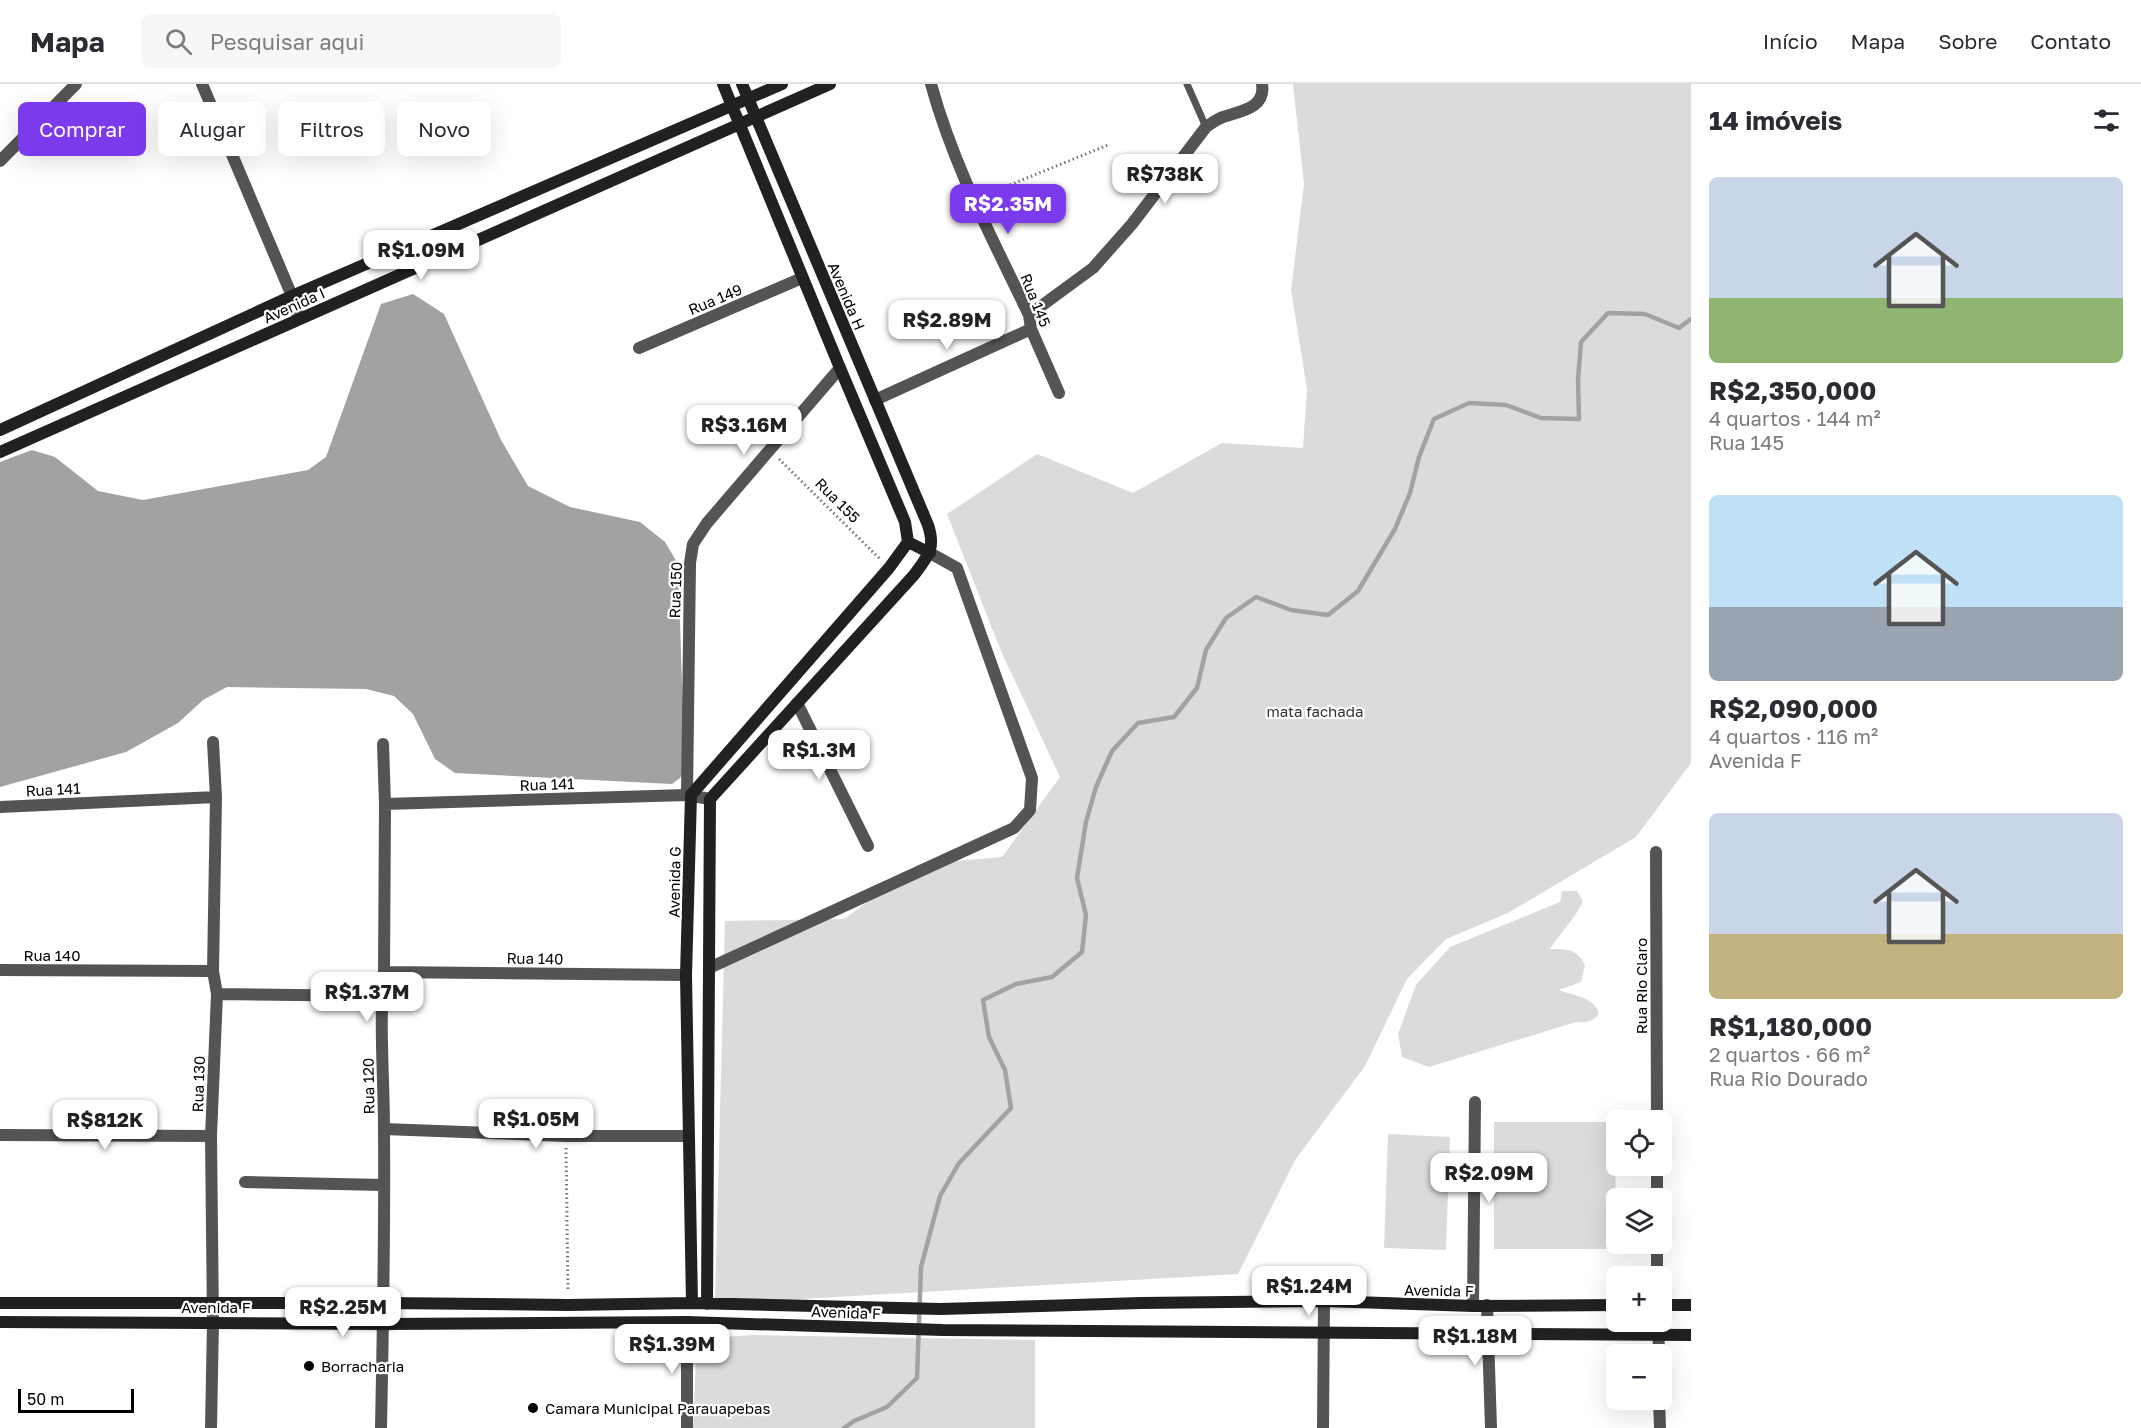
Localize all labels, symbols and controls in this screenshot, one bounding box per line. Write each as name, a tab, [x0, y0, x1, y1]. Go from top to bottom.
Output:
search box	[141, 14, 561, 68]
text: Mapa	[30, 25, 105, 58]
icon: search	[162, 25, 195, 58]
text: Pesquisar aqui	[210, 28, 364, 55]
text: Início	[1763, 28, 1818, 54]
text: Mapa	[1851, 28, 1905, 54]
text: Sobre	[1938, 28, 1997, 54]
text: Contato	[2030, 28, 2111, 54]
chip: Comprar	[18, 102, 146, 156]
chip: Alugar	[158, 102, 266, 156]
chip: Filtros	[278, 102, 385, 156]
chip: Novo	[397, 102, 491, 156]
icon: filters	[2090, 104, 2123, 137]
text: 14 imóveis	[1709, 105, 1842, 136]
pin: R$738K	[1116, 154, 1214, 205]
text: R$738K	[1126, 161, 1204, 185]
pin: R$2.35M	[953, 184, 1063, 235]
text: R$2.35M	[964, 191, 1052, 215]
icon: home	[1862, 216, 1970, 324]
pin: R$1.09M	[366, 230, 476, 281]
text: R$1.09M	[377, 237, 465, 261]
street label: Avenida H	[825, 259, 869, 333]
street label: Rua 145	[1017, 271, 1055, 329]
street label: Rua 149	[685, 280, 745, 318]
street label: Avenida I	[260, 283, 328, 327]
pin: R$2.89M	[892, 300, 1002, 351]
text: R$2.89M	[902, 307, 992, 331]
text: R$2,350,000	[1709, 375, 1876, 406]
pin: R$3.16M	[689, 405, 799, 456]
text: 4 quartos · 144 m²	[1709, 406, 1881, 430]
text: R$3.16M	[701, 412, 787, 436]
text: Rua 145	[1709, 430, 1784, 454]
street label: Rua 155	[812, 474, 864, 526]
icon: home	[1862, 534, 1970, 642]
street label: Rua 150	[665, 561, 685, 619]
text: R$2,090,000	[1709, 693, 1878, 724]
park label: mata fachada	[1266, 702, 1364, 720]
text: 4 quartos · 116 m²	[1709, 724, 1878, 748]
pin: R$1.3M	[770, 730, 868, 781]
text: R$1.3M	[782, 737, 856, 761]
text: Avenida F	[1709, 748, 1802, 772]
street label: Rua 141	[519, 774, 575, 794]
street label: Rua 141	[25, 779, 81, 799]
street label: Avenida G	[664, 846, 684, 918]
icon: home	[1862, 852, 1970, 960]
street label: Rua Rio Claro	[1632, 938, 1650, 1034]
street label: Rua 140	[24, 946, 80, 964]
street label: Rua 140	[506, 949, 564, 967]
pin: R$1.37M	[312, 972, 422, 1023]
text: R$1.37M	[325, 979, 409, 1003]
text: R$1,180,000	[1709, 1011, 1872, 1042]
text: 2 quartos · 66 m²	[1709, 1042, 1870, 1066]
street label: Rua 130	[188, 1055, 208, 1113]
street label: Rua 120	[359, 1058, 377, 1114]
text: Rua Rio Dourado	[1709, 1066, 1868, 1090]
pin: R$1.05M	[481, 1099, 591, 1150]
pin: R$812K	[56, 1100, 154, 1151]
text: R$1.05M	[493, 1106, 580, 1130]
text: R$812K	[66, 1107, 144, 1131]
map controls	[1606, 1110, 1672, 1410]
button: locate	[1606, 1110, 1672, 1176]
pin: R$2.09M	[1434, 1153, 1544, 1204]
text: R$2.09M	[1444, 1160, 1534, 1184]
button: layers	[1606, 1188, 1672, 1254]
pin: R$1.24M	[1254, 1266, 1364, 1317]
button: +	[1606, 1266, 1672, 1332]
text: R$1.24M	[1266, 1273, 1352, 1297]
street label: Avenida F	[1404, 1280, 1474, 1300]
pin: R$2.25M	[288, 1287, 398, 1338]
text: R$2.25M	[299, 1294, 387, 1318]
street label: Avenida F	[181, 1298, 251, 1316]
street label: Avenida F	[811, 1302, 881, 1322]
pin: R$1.18M	[1420, 1316, 1530, 1367]
text: R$1.18M	[1433, 1323, 1517, 1347]
pin: R$1.39M	[617, 1324, 727, 1375]
text: R$1.39M	[629, 1331, 715, 1355]
button: −	[1606, 1344, 1672, 1410]
place label: Borracharia	[321, 1357, 404, 1375]
marker: Borracharia	[302, 1359, 316, 1373]
scale bar	[18, 1386, 134, 1414]
text: 50 m	[27, 1389, 64, 1409]
place label: Camara Municipal Parauapebas	[545, 1399, 771, 1417]
marker: Camara Municipal Parauapebas	[526, 1401, 540, 1415]

